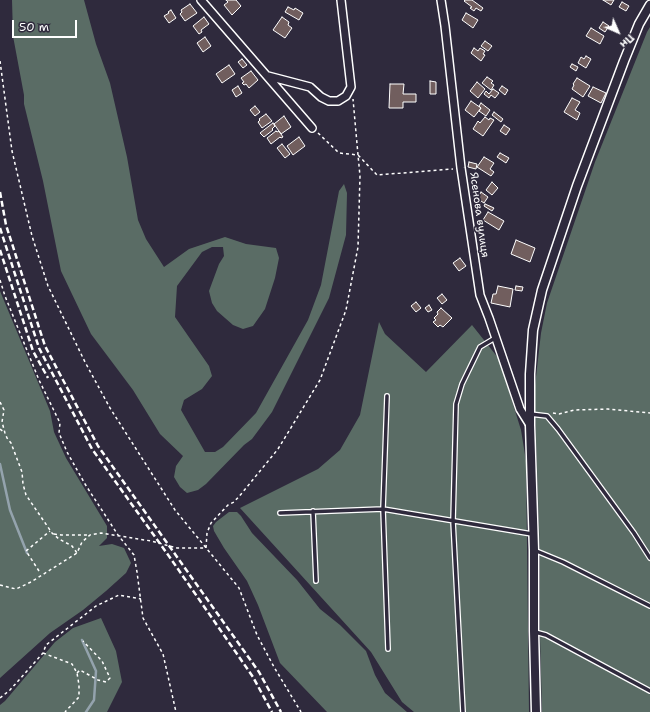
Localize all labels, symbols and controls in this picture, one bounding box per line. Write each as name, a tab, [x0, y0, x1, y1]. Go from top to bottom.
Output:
scale bar	[14, 12, 79, 38]
north arrow	[598, 12, 638, 52]
text: 50 m	[19, 19, 49, 35]
text: Пн	[616, 30, 637, 51]
street label: Ясенова вулиця	[466, 172, 492, 258]

